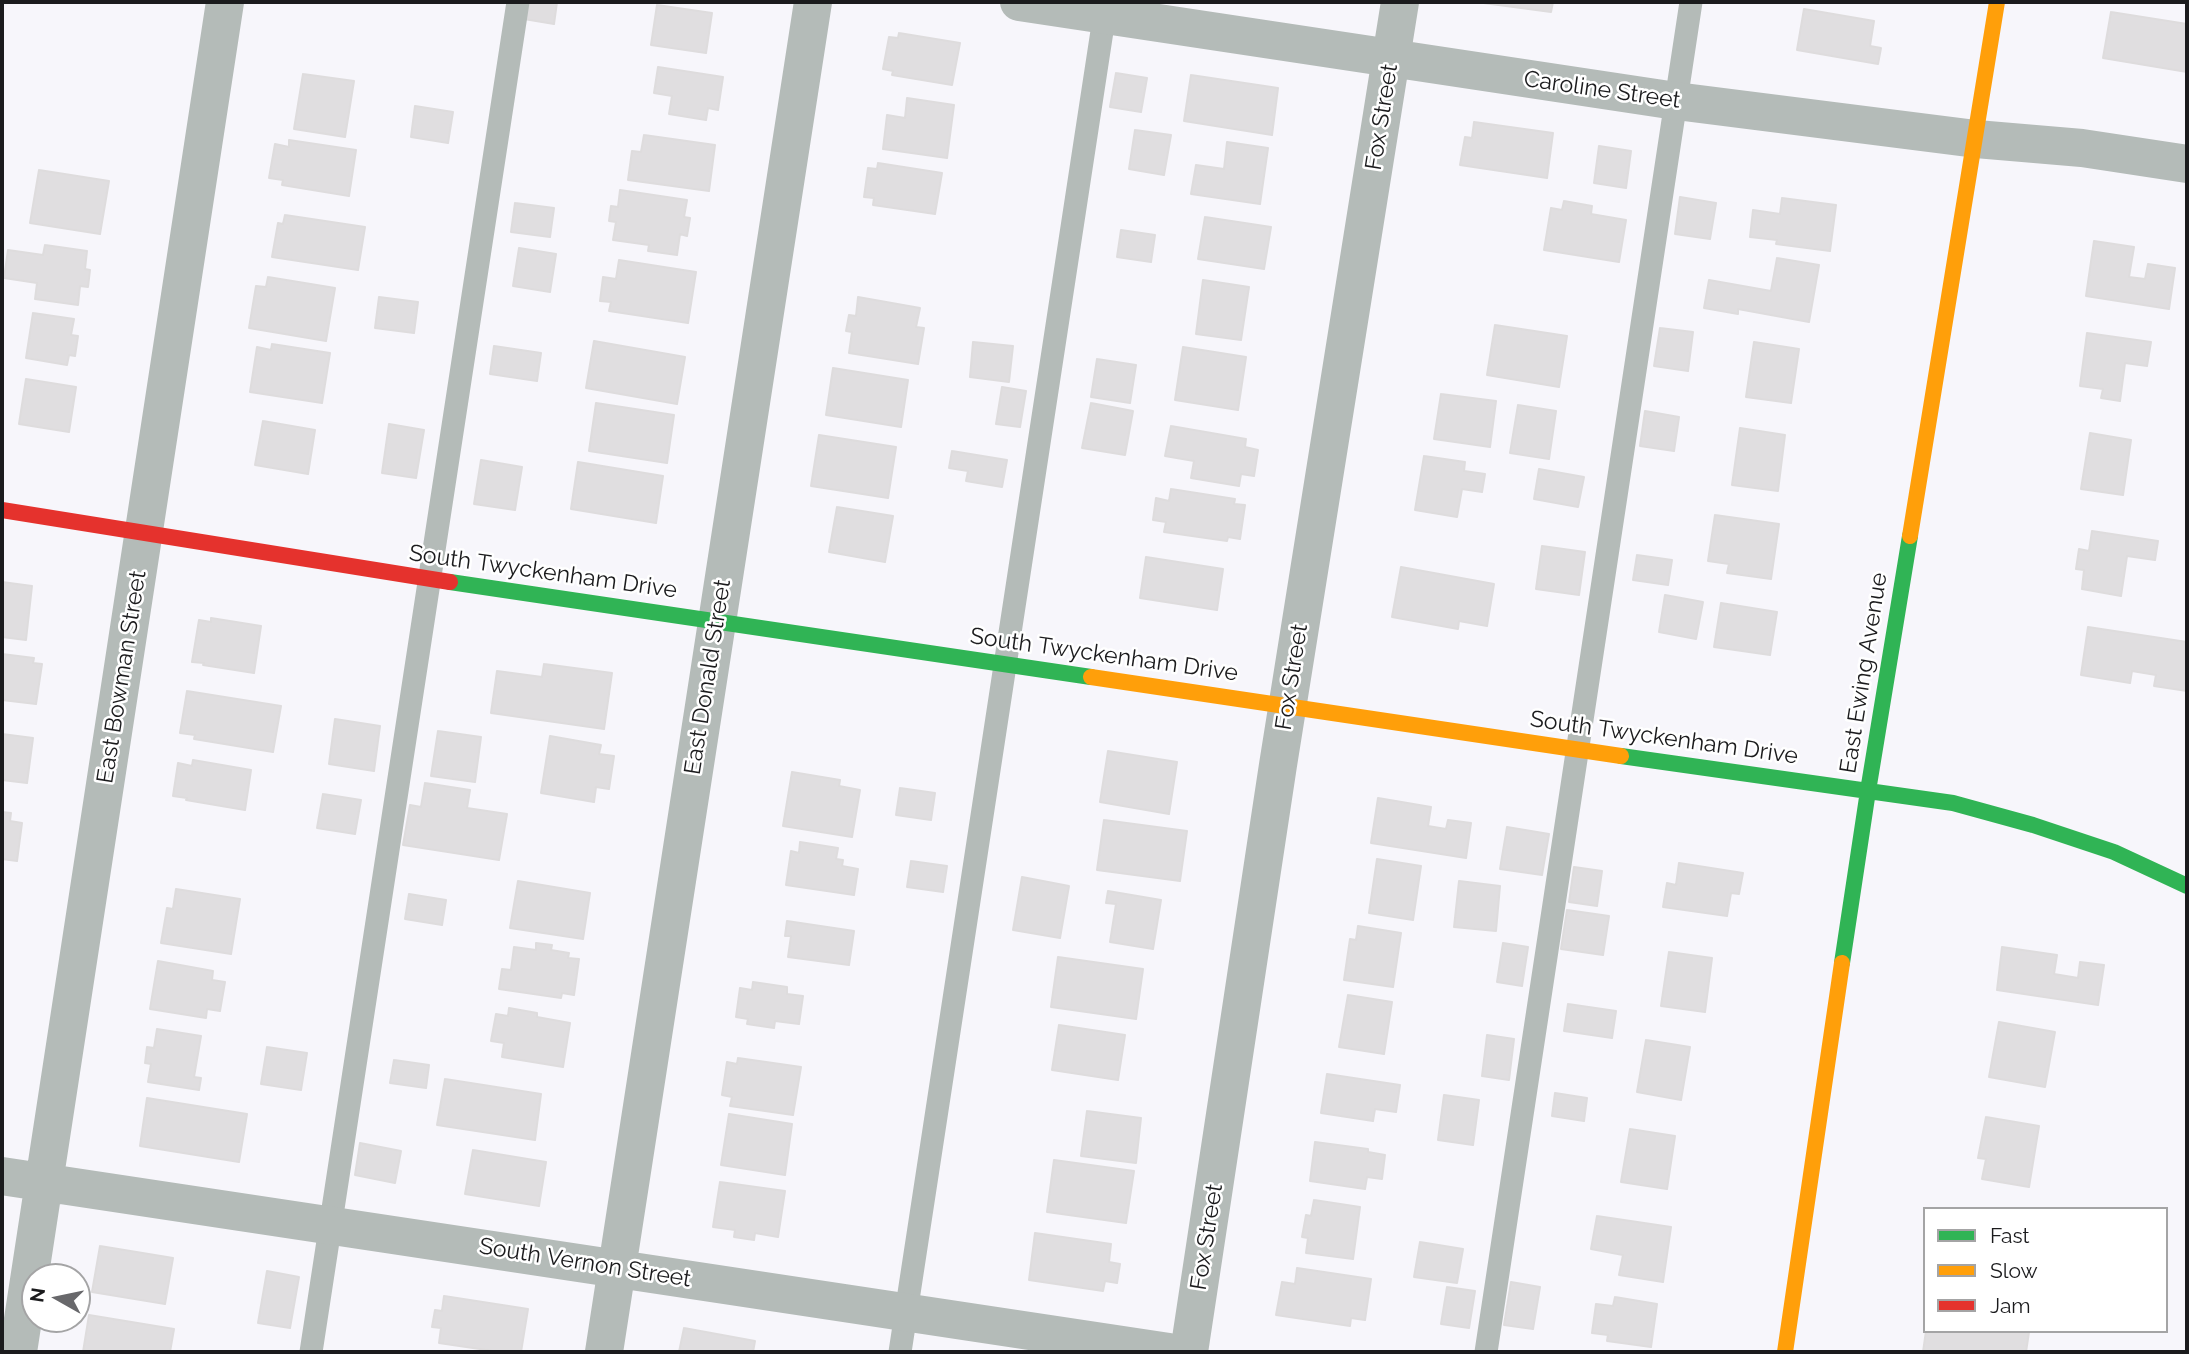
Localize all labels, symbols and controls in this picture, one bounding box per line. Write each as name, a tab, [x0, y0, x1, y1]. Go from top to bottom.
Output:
street label: Fox Street	[1360, 62, 1404, 172]
street label: Caroline Street	[1522, 65, 1682, 115]
street label: South Twyckenham Drive	[407, 540, 679, 604]
street label: East Bowman Street	[92, 569, 152, 785]
street label: East Ewing Avenue	[1835, 571, 1893, 775]
street label: East Donald Street	[679, 577, 737, 777]
street label: Fox Street	[1270, 622, 1314, 732]
street label: South Twyckenham Drive	[968, 623, 1240, 687]
street label: South Twyckenham Drive	[1528, 706, 1800, 770]
street label: Fox Street	[1185, 1182, 1229, 1292]
legend	[1923, 1207, 2168, 1333]
text: Fast	[1990, 1223, 2030, 1248]
street label: South Vernon Street	[477, 1233, 693, 1293]
text: Slow	[1990, 1258, 2038, 1283]
north arrow	[21, 1263, 91, 1333]
text: N	[25, 1286, 49, 1304]
text: Jam	[1990, 1293, 2031, 1318]

